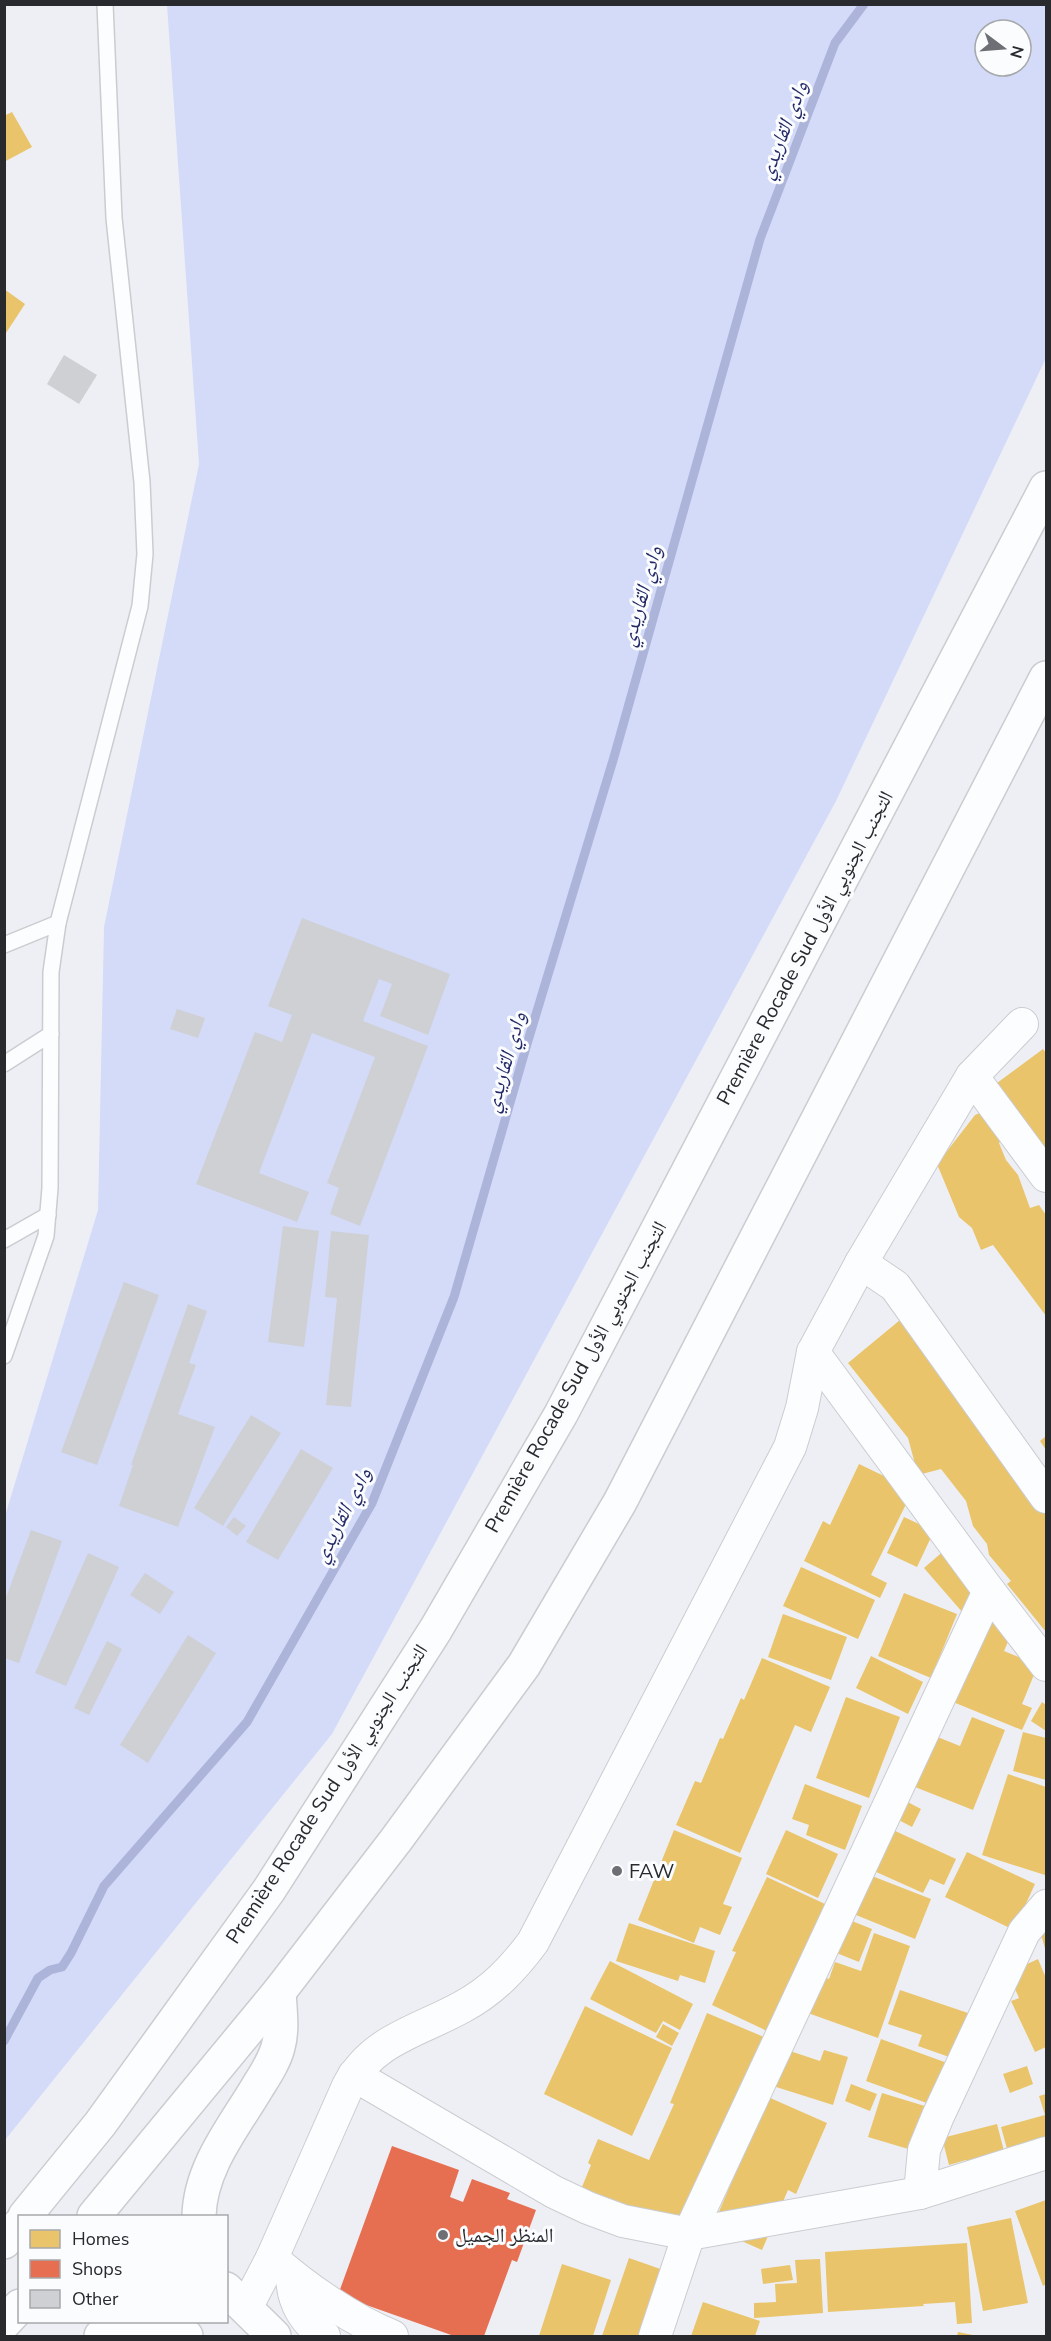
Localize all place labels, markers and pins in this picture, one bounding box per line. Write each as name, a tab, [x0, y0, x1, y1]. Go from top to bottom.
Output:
place label: FAW	[629, 1858, 674, 1885]
marker: FAW	[610, 1864, 624, 1878]
place label: المنظر الجميل	[455, 2222, 554, 2249]
marker: المنظر الجميل	[436, 2228, 450, 2242]

